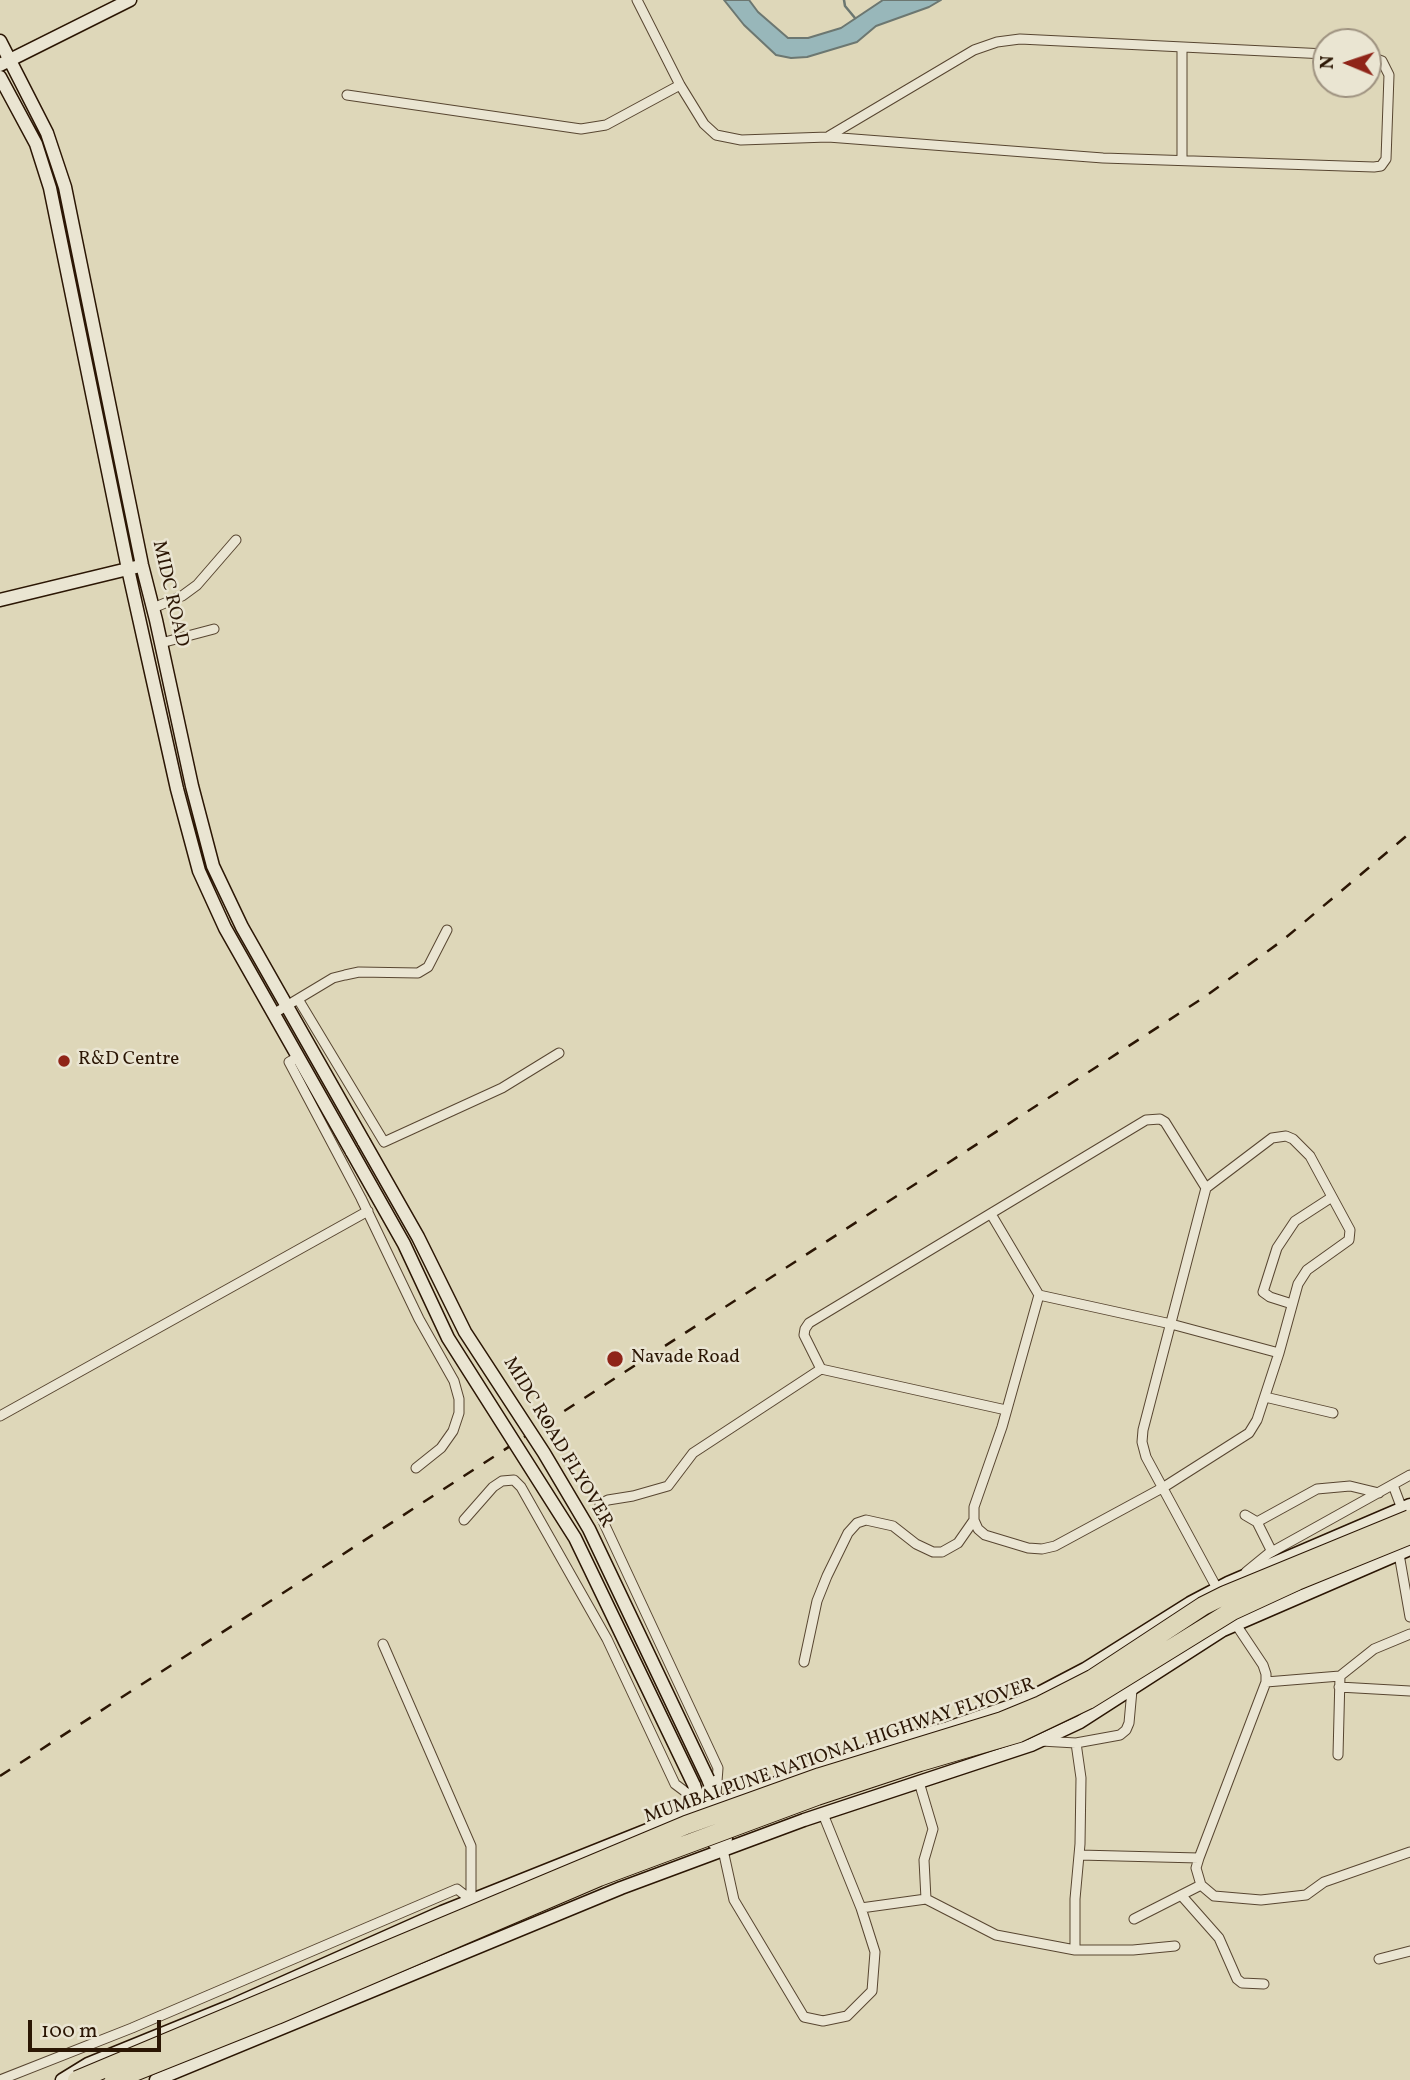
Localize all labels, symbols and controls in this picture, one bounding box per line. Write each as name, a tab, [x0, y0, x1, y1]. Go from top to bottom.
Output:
north arrow	[1312, 28, 1382, 98]
text: N	[1315, 55, 1341, 70]
street label: MIDC ROAD	[146, 539, 192, 649]
place label: R&D Centre	[78, 1050, 179, 1072]
marker: R&D Centre	[56, 1053, 72, 1069]
place label: Navade Road	[631, 1348, 740, 1370]
marker: Navade Road	[605, 1349, 625, 1369]
street label: MIDC ROAD FLYOVER	[497, 1354, 617, 1532]
street label: MUMBAI PUNE NATIONAL HIGHWAY FLYOVER	[642, 1674, 1038, 1830]
scale bar	[32, 2007, 164, 2050]
text: 100 m	[41, 2017, 98, 2046]

